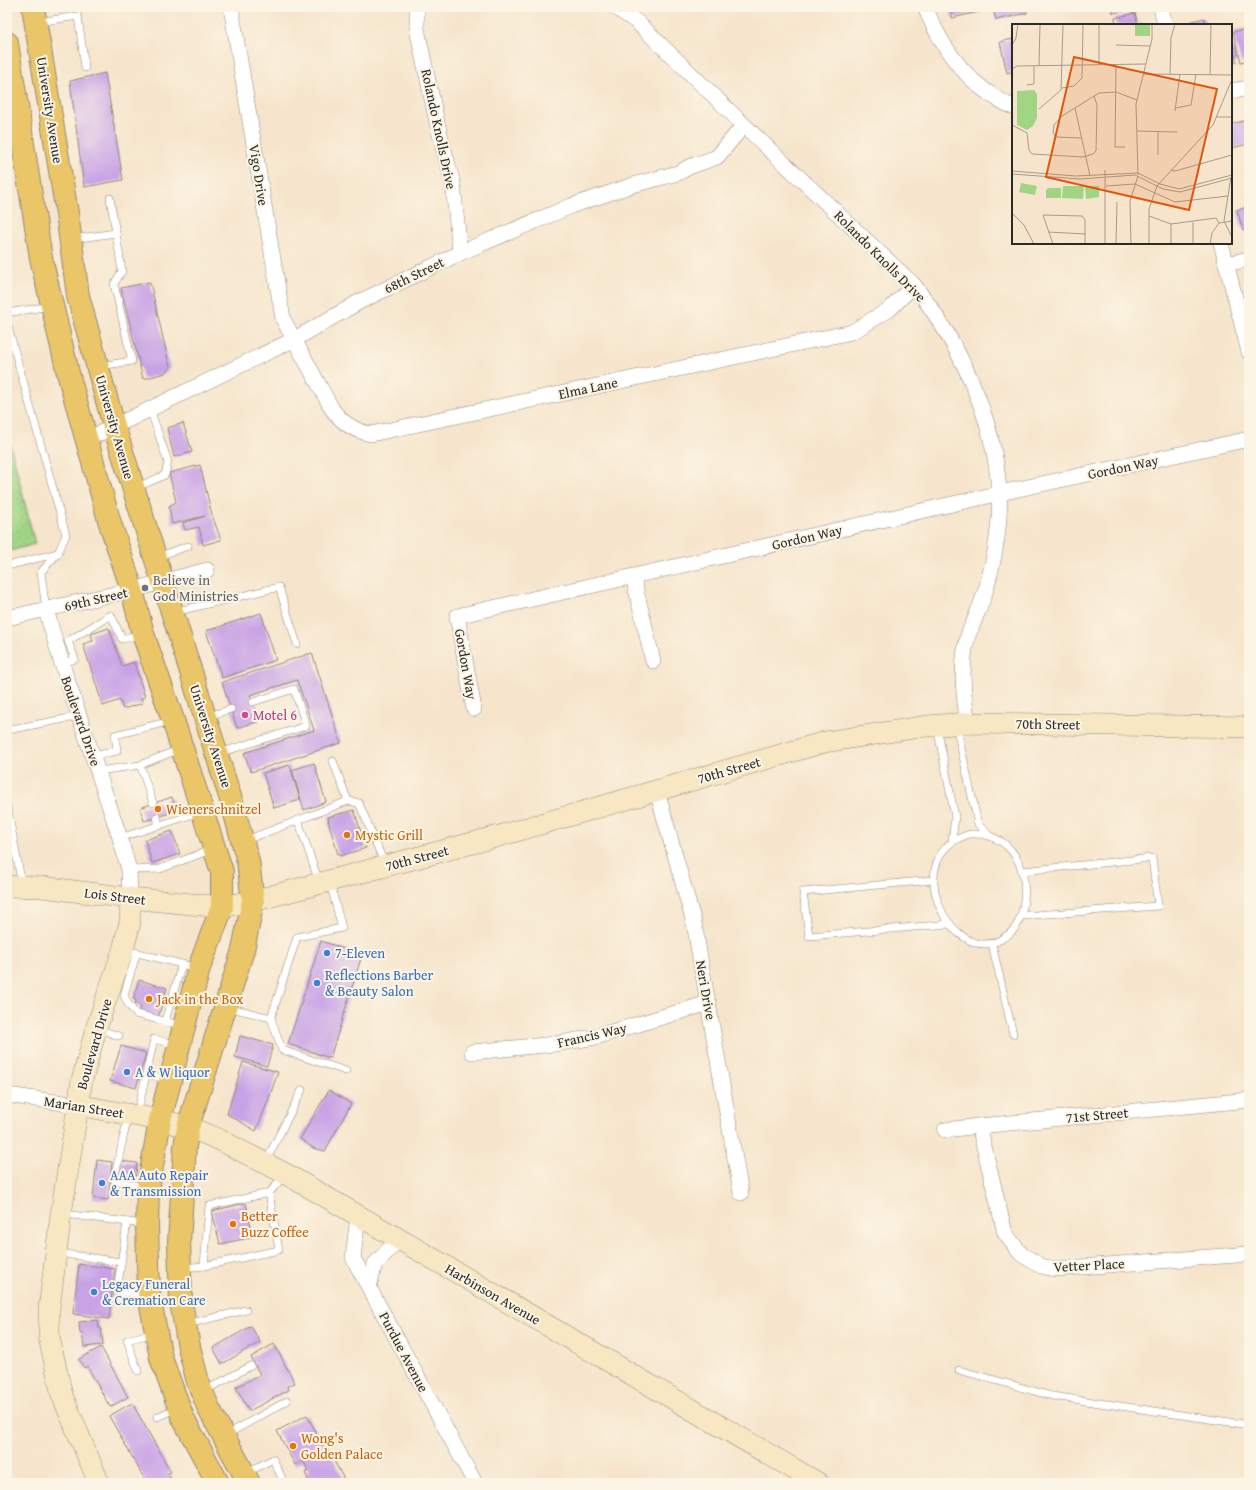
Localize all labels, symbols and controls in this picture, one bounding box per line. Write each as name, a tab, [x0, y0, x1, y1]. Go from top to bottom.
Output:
inset map	[1012, 24, 1232, 244]
street label: University Avenue	[32, 55, 68, 165]
street label: Rolando Knolls Drive	[416, 67, 462, 191]
street label: Vigo Drive	[244, 143, 274, 207]
street label: Rolando Knolls Drive	[830, 206, 931, 307]
street label: 68th Street	[380, 252, 448, 298]
street label: Elma Lane	[557, 372, 620, 404]
street label: University Avenue	[91, 373, 140, 482]
street label: Gordon Way	[1086, 450, 1160, 484]
street label: Gordon Way	[770, 519, 844, 555]
place label: Believe in God Ministries	[153, 570, 238, 606]
street label: 69th Street	[62, 582, 130, 616]
marker: Believe in God Ministries	[140, 583, 150, 593]
street label: Gordon Way	[450, 627, 482, 701]
street label: Boulevard Drive	[56, 673, 106, 769]
street label: University Avenue	[185, 682, 237, 791]
place label: Motel 6	[253, 705, 297, 725]
marker: Motel 6	[240, 710, 250, 720]
street label: 70th Street	[1015, 713, 1081, 735]
street label: 70th Street	[695, 751, 763, 789]
place label: Wienerschnitzel	[166, 799, 261, 819]
marker: Wienerschnitzel	[153, 804, 163, 814]
place label: Mystic Grill	[355, 825, 423, 845]
marker: Mystic Grill	[342, 830, 352, 840]
street label: 70th Street	[383, 840, 451, 876]
street label: Lois Street	[83, 882, 147, 910]
place label: 7-Eleven	[335, 943, 385, 963]
marker: 7-Eleven	[322, 948, 332, 958]
street label: Neri Drive	[691, 959, 721, 1022]
place label: Reflections Barber & Beauty Salon	[325, 965, 433, 1001]
marker: Reflections Barber & Beauty Salon	[312, 978, 322, 988]
place label: Jack in the Box	[155, 989, 244, 1009]
marker: Jack in the Box	[144, 994, 154, 1004]
street label: Boulevard Drive	[71, 996, 117, 1092]
street label: Francis Way	[555, 1017, 629, 1053]
place label: A & W liquor	[135, 1062, 210, 1082]
marker: A & W liquor	[122, 1067, 132, 1077]
street label: Marian Street	[43, 1091, 126, 1123]
street label: 71st Street	[1065, 1102, 1129, 1128]
place label: AAA Auto Repair & Transmission	[110, 1165, 209, 1201]
marker: AAA Auto Repair & Transmission	[97, 1178, 107, 1188]
place label: Better Buzz Coffee	[241, 1206, 309, 1242]
marker: Better Buzz Coffee	[228, 1219, 238, 1229]
street label: Vetter Place	[1053, 1253, 1125, 1277]
street label: Harbinson Avenue	[441, 1258, 545, 1330]
place label: Legacy Funeral & Cremation Care	[102, 1274, 206, 1310]
marker: Legacy Funeral & Cremation Care	[89, 1287, 99, 1297]
street label: Purdue Avenue	[374, 1308, 434, 1396]
place label: Wong's Golden Palace	[301, 1428, 383, 1464]
marker: Wong's Golden Palace	[288, 1441, 298, 1451]

